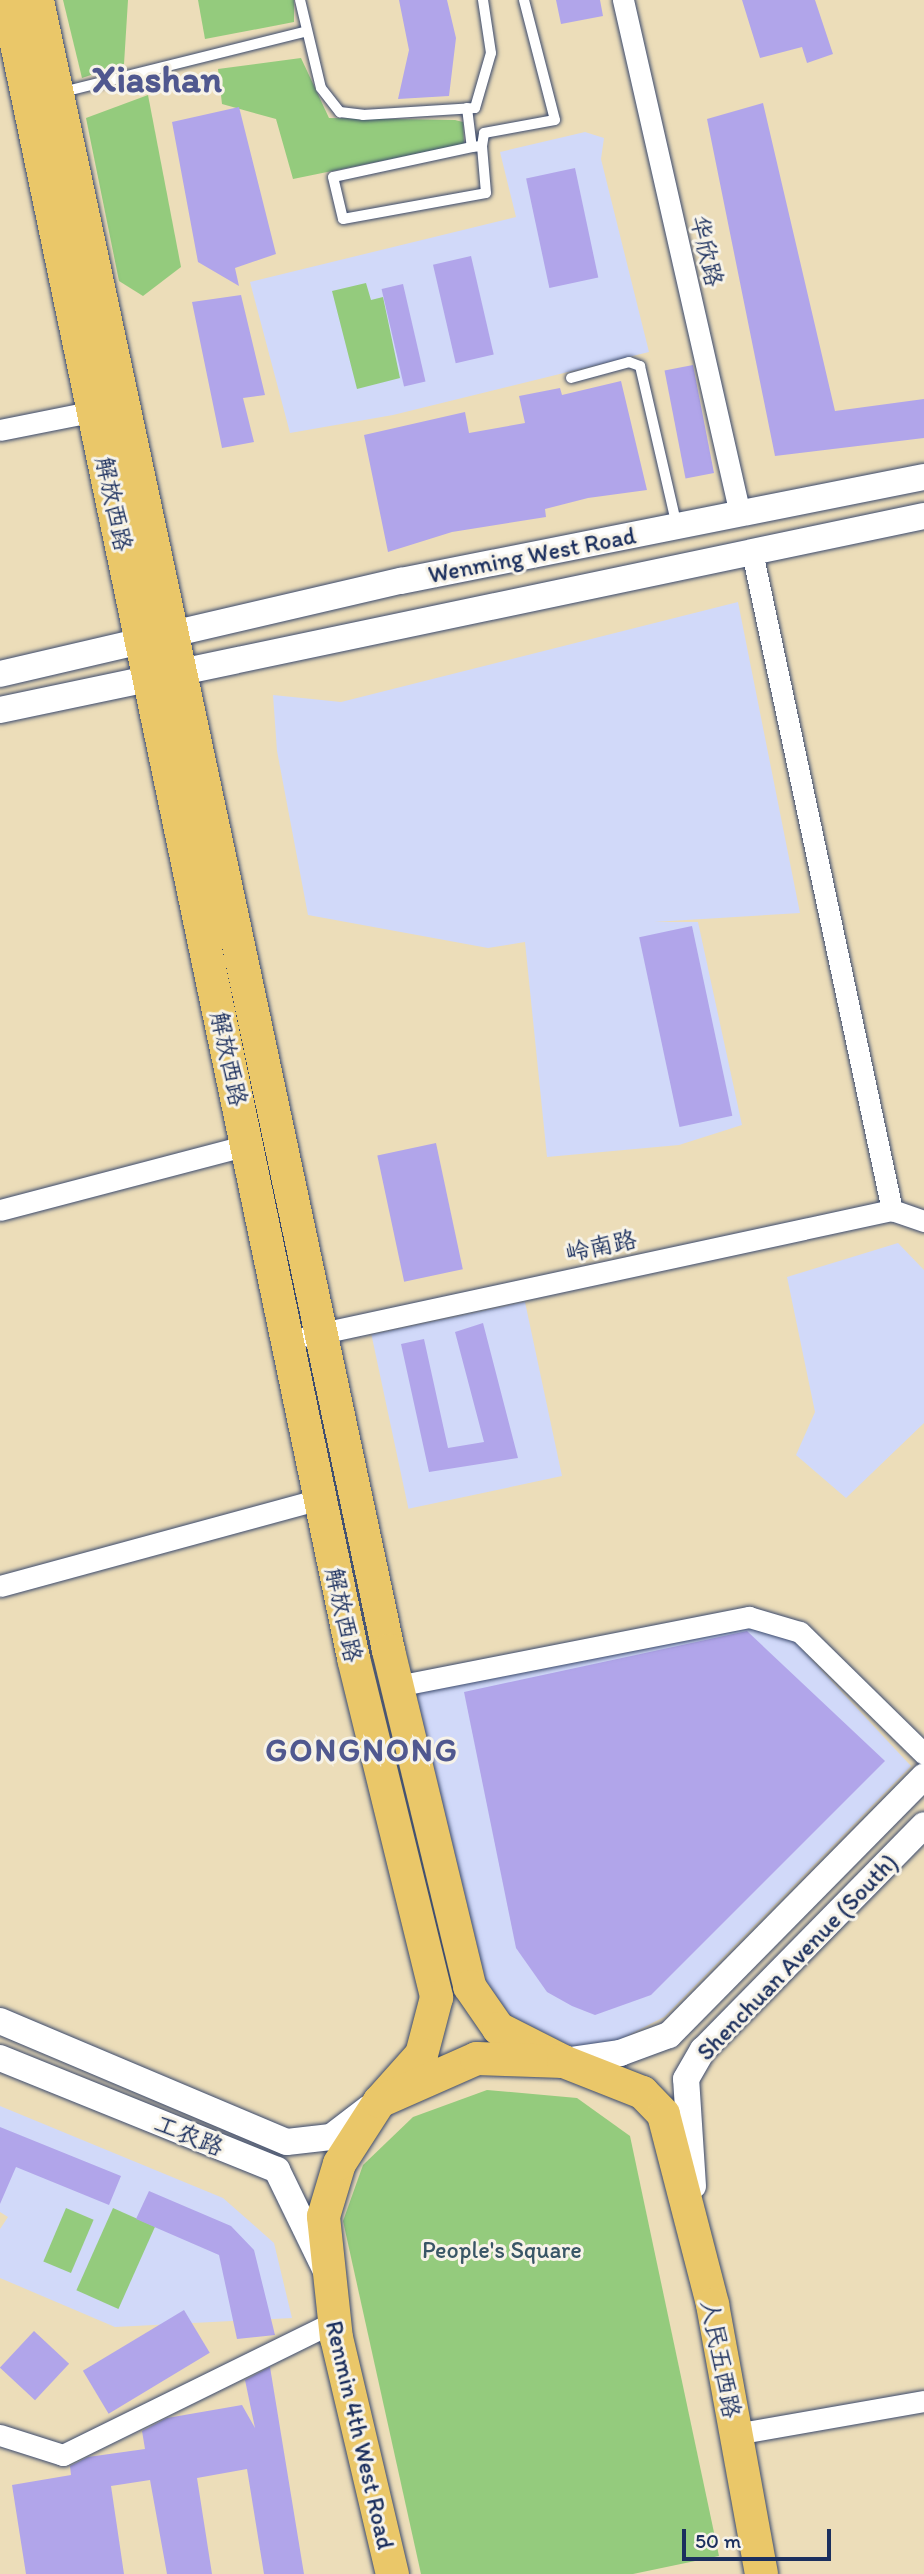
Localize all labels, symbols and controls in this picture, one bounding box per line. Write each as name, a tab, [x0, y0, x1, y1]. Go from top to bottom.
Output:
district label: Xiashan	[92, 57, 222, 103]
street label: 华欣路	[685, 213, 729, 289]
street label: 解放西路	[90, 454, 138, 554]
street label: Wenming West Road	[426, 521, 638, 589]
street label: 解放西路	[205, 1009, 253, 1109]
street label: 岭南路	[563, 1224, 639, 1268]
street label: 解放西路	[320, 1565, 368, 1665]
district label: GONGNONG	[266, 1731, 458, 1769]
street label: Shenchuan Avenue (South)	[691, 1848, 903, 2066]
street label: 工农路	[150, 2108, 228, 2162]
park label: People's Square	[422, 2236, 582, 2264]
street label: 人民五西路	[695, 2297, 747, 2421]
street label: Renmin 4th West Road	[320, 2318, 400, 2552]
scale bar	[686, 2514, 835, 2558]
text: 50 m	[695, 2528, 741, 2553]

